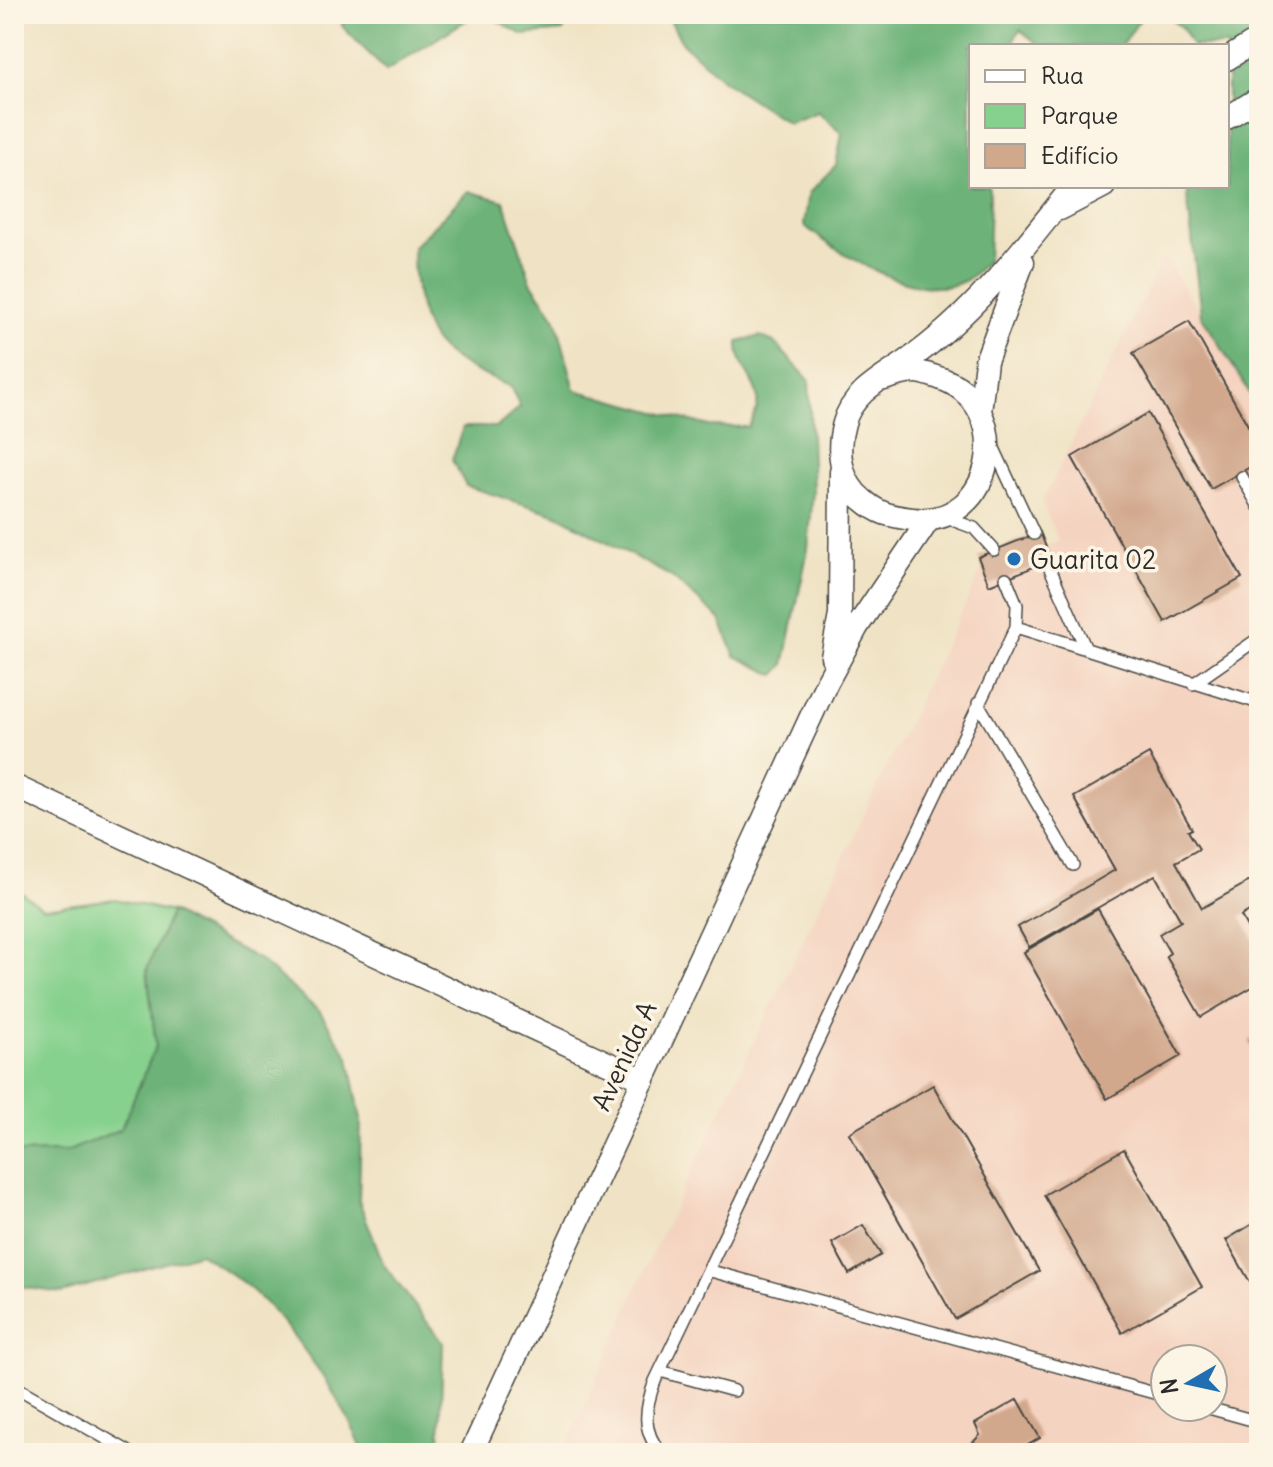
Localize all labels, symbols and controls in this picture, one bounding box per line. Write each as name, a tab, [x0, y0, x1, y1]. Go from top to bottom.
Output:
legend	[969, 44, 1229, 188]
text: Rua	[1041, 60, 1084, 90]
text: Parque	[1041, 100, 1118, 130]
text: Edifício	[1041, 140, 1119, 170]
place label: Guarita 02	[1030, 543, 1156, 576]
marker: Guarita 02	[1005, 550, 1023, 568]
street label: Avenida A	[584, 996, 664, 1116]
north arrow	[1149, 1343, 1229, 1423]
text: N	[1154, 1376, 1184, 1396]

